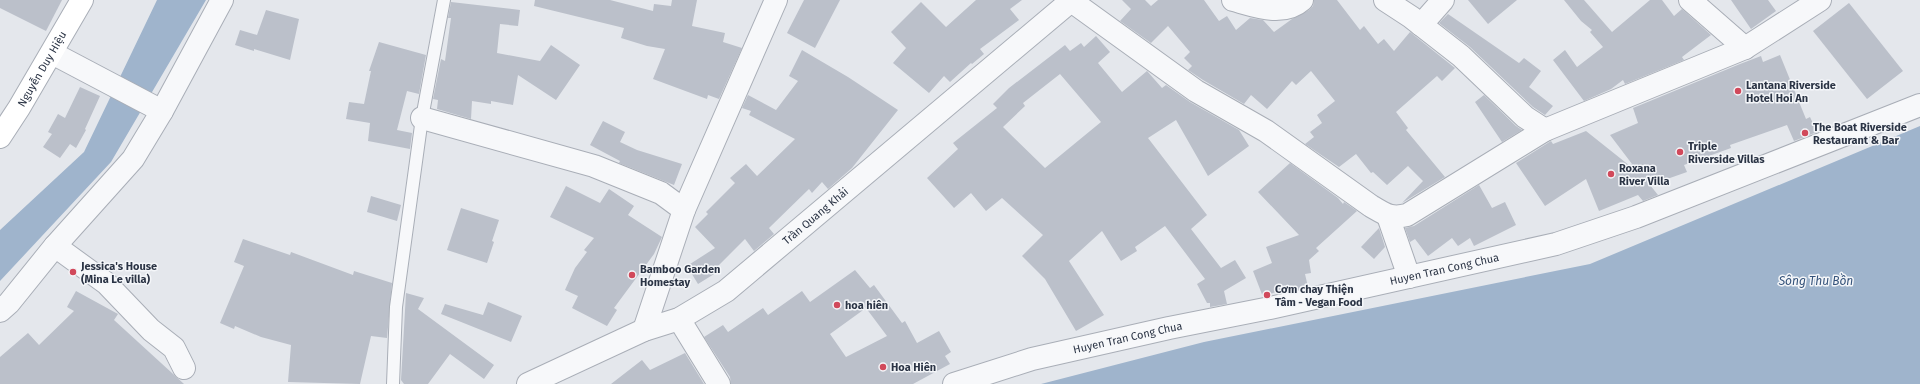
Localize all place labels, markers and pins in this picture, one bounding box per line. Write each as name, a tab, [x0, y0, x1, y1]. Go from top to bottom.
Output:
place label: Lantana Riverside Hotel Hoi An	[1746, 79, 1836, 105]
marker: Lantana Riverside Hotel Hoi An	[1733, 86, 1743, 96]
place label: The Boat Riverside Restaurant & Bar	[1813, 121, 1907, 147]
marker: The Boat Riverside Restaurant & Bar	[1800, 128, 1810, 138]
place label: Triple Riverside Villas	[1688, 140, 1765, 166]
marker: Triple Riverside Villas	[1675, 147, 1685, 157]
place label: Roxana River Villa	[1619, 162, 1669, 188]
marker: Roxana River Villa	[1606, 169, 1616, 179]
place label: Jessica's House (Mina Le villa)	[80, 260, 157, 286]
place label: Bamboo Garden Homestay	[640, 263, 720, 289]
marker: Jessica's House (Mina Le villa)	[68, 267, 78, 277]
marker: Bamboo Garden Homestay	[627, 270, 637, 280]
place label: Cơm chay Thiện Tâm - Vegan Food	[1275, 283, 1363, 309]
marker: Cơm chay Thiện Tâm - Vegan Food	[1262, 290, 1272, 300]
place label: hoa hiên	[845, 299, 888, 312]
marker: hoa hiên	[832, 300, 842, 310]
place label: Hoa Hiên	[891, 361, 936, 374]
marker: Hoa Hiên	[878, 362, 888, 372]

